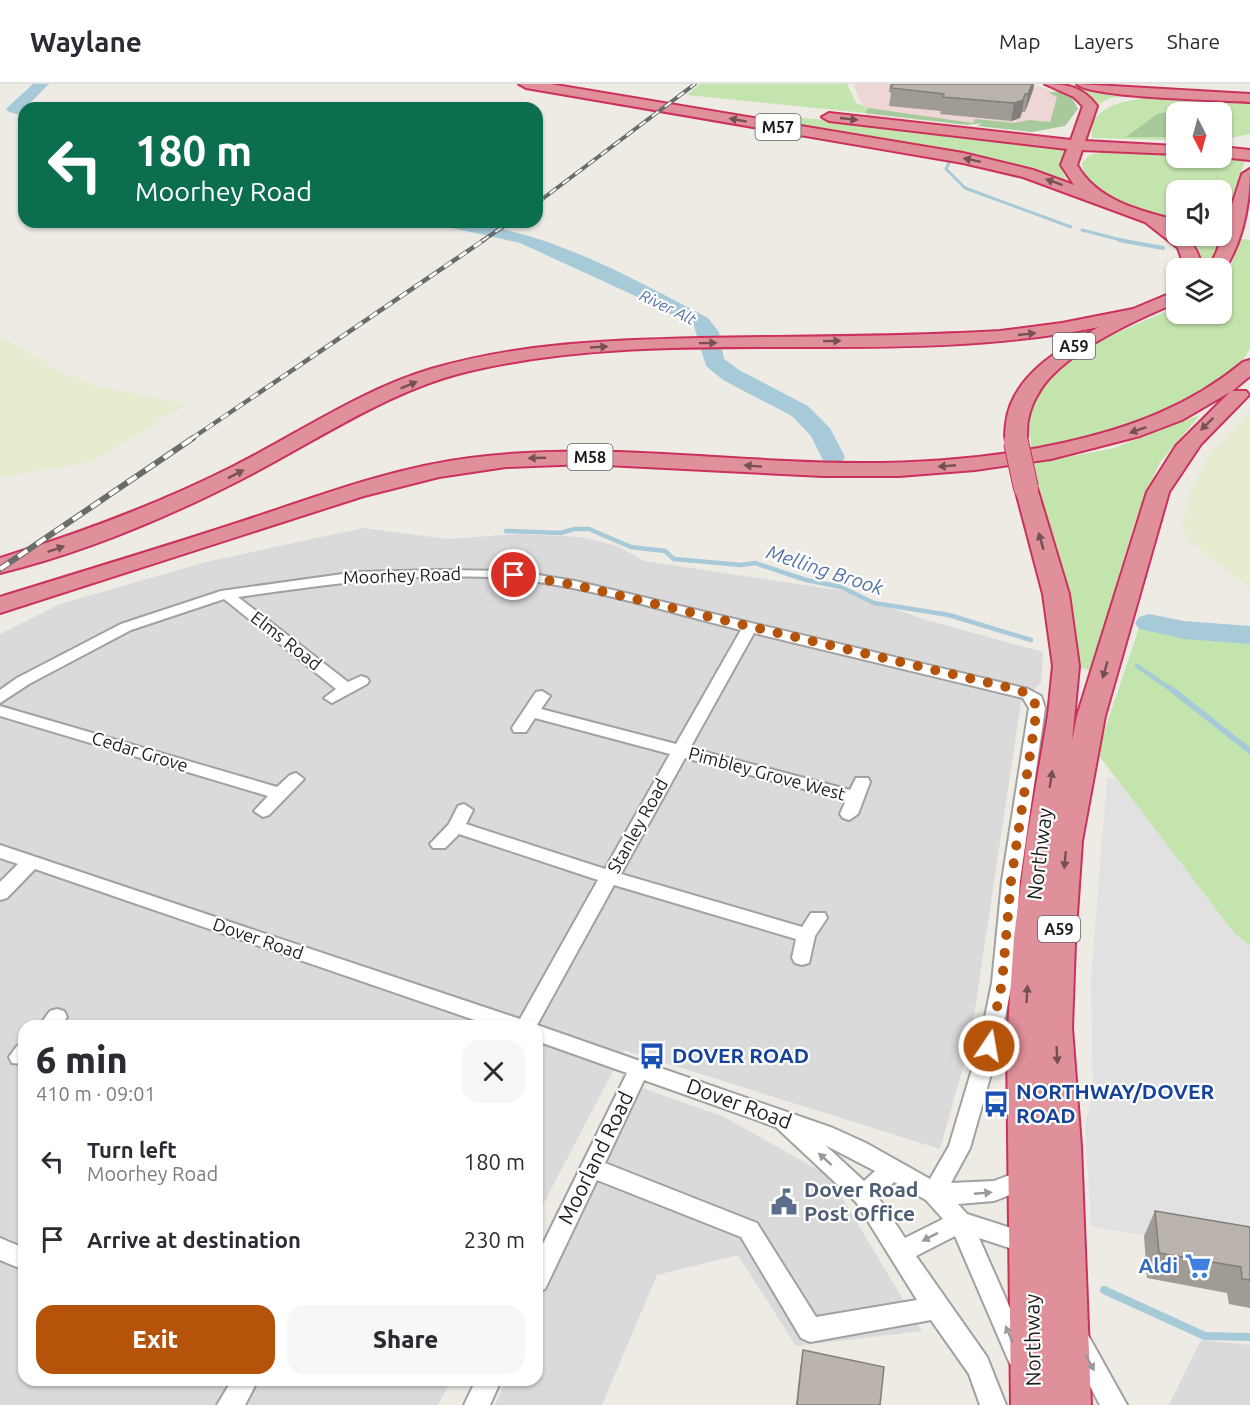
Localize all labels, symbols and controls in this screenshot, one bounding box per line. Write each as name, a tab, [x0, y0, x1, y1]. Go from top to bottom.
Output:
text: Waylane	[30, 26, 142, 57]
text: Map	[999, 29, 1040, 53]
text: Layers	[1073, 29, 1134, 53]
text: Share	[1167, 29, 1220, 53]
north arrow	[1166, 102, 1232, 168]
map controls	[1166, 102, 1232, 324]
road number: M57	[756, 114, 800, 140]
one-way arrow	[728, 115, 747, 124]
one-way arrow	[840, 115, 859, 124]
icon: left	[36, 126, 114, 204]
text: 180 m	[135, 127, 252, 174]
one-way arrow	[962, 155, 981, 164]
text: Moorhey Road	[135, 176, 312, 206]
one-way arrow	[1045, 177, 1063, 187]
button: sound	[1166, 180, 1232, 246]
button: layers	[1166, 258, 1232, 324]
water label: River Alt	[637, 286, 700, 329]
one-way arrow	[1017, 329, 1036, 339]
road number: A59	[1053, 333, 1095, 359]
one-way arrow	[822, 336, 841, 346]
one-way arrow	[699, 339, 718, 348]
one-way arrow	[590, 342, 609, 351]
one-way arrow	[400, 380, 418, 389]
one-way arrow	[1201, 417, 1215, 431]
one-way arrow	[1129, 425, 1147, 435]
road number: M58	[568, 444, 612, 470]
one-way arrow	[527, 454, 546, 463]
one-way arrow	[743, 461, 762, 471]
one-way arrow	[938, 461, 957, 470]
one-way arrow	[227, 469, 244, 479]
one-way arrow	[1036, 532, 1045, 550]
water label: Melling Brook	[764, 540, 887, 600]
one-way arrow	[47, 544, 65, 553]
pin	[488, 549, 539, 600]
icon: arrive	[497, 558, 530, 591]
street label: Moorhey Road	[343, 563, 461, 587]
street label: Elms Road	[247, 607, 326, 674]
one-way arrow	[1099, 661, 1109, 679]
street label: Cedar Grove	[90, 727, 191, 775]
street label: Pimbley Grove West	[686, 742, 848, 804]
one-way arrow	[1046, 770, 1055, 789]
street label: Stanley Road	[603, 775, 671, 876]
street label: Northway	[1021, 806, 1057, 901]
one-way arrow	[1061, 851, 1070, 870]
street label: Dover Road	[210, 913, 306, 963]
road number: A59	[1038, 916, 1080, 942]
one-way arrow	[1023, 984, 1032, 1003]
position arrow	[957, 1014, 1021, 1078]
text: 6 min	[36, 1039, 128, 1080]
button: close	[462, 1040, 525, 1103]
bus stop icon: DOVER ROAD	[637, 1041, 667, 1071]
place label: DOVER ROAD	[672, 1043, 809, 1067]
one-way arrow	[1052, 1045, 1061, 1064]
street label: Dover Road	[684, 1073, 795, 1133]
place label: NORTHWAY/DOVER ROAD	[1016, 1079, 1214, 1127]
text: 410 m · 09:01	[36, 1082, 156, 1105]
street label: Moorland Road	[553, 1087, 638, 1228]
bus stop icon: NORTHWAY/DOVER ROAD	[981, 1089, 1011, 1119]
text: Turn left	[87, 1137, 177, 1162]
icon: left	[36, 1145, 69, 1178]
text: 180 m	[464, 1149, 525, 1174]
one-way arrow	[818, 1153, 833, 1166]
text: Moorhey Road	[87, 1162, 218, 1185]
place label: Dover Road Post Office	[804, 1177, 918, 1225]
public building icon: Dover Road Post Office	[769, 1187, 799, 1217]
one-way arrow	[973, 1188, 992, 1198]
icon: arrive	[36, 1223, 69, 1256]
text: Arrive at destination	[87, 1227, 301, 1252]
text: 230 m	[464, 1227, 525, 1252]
one-way arrow	[922, 1232, 939, 1242]
supermarket icon: Aldi	[1183, 1251, 1213, 1281]
place label: Aldi	[1138, 1253, 1178, 1277]
street label: Northway	[1019, 1293, 1045, 1387]
button: Exit	[36, 1305, 275, 1374]
button: Share	[287, 1305, 525, 1374]
one-way arrow	[1004, 1325, 1013, 1342]
one-way arrow	[1085, 1355, 1095, 1372]

